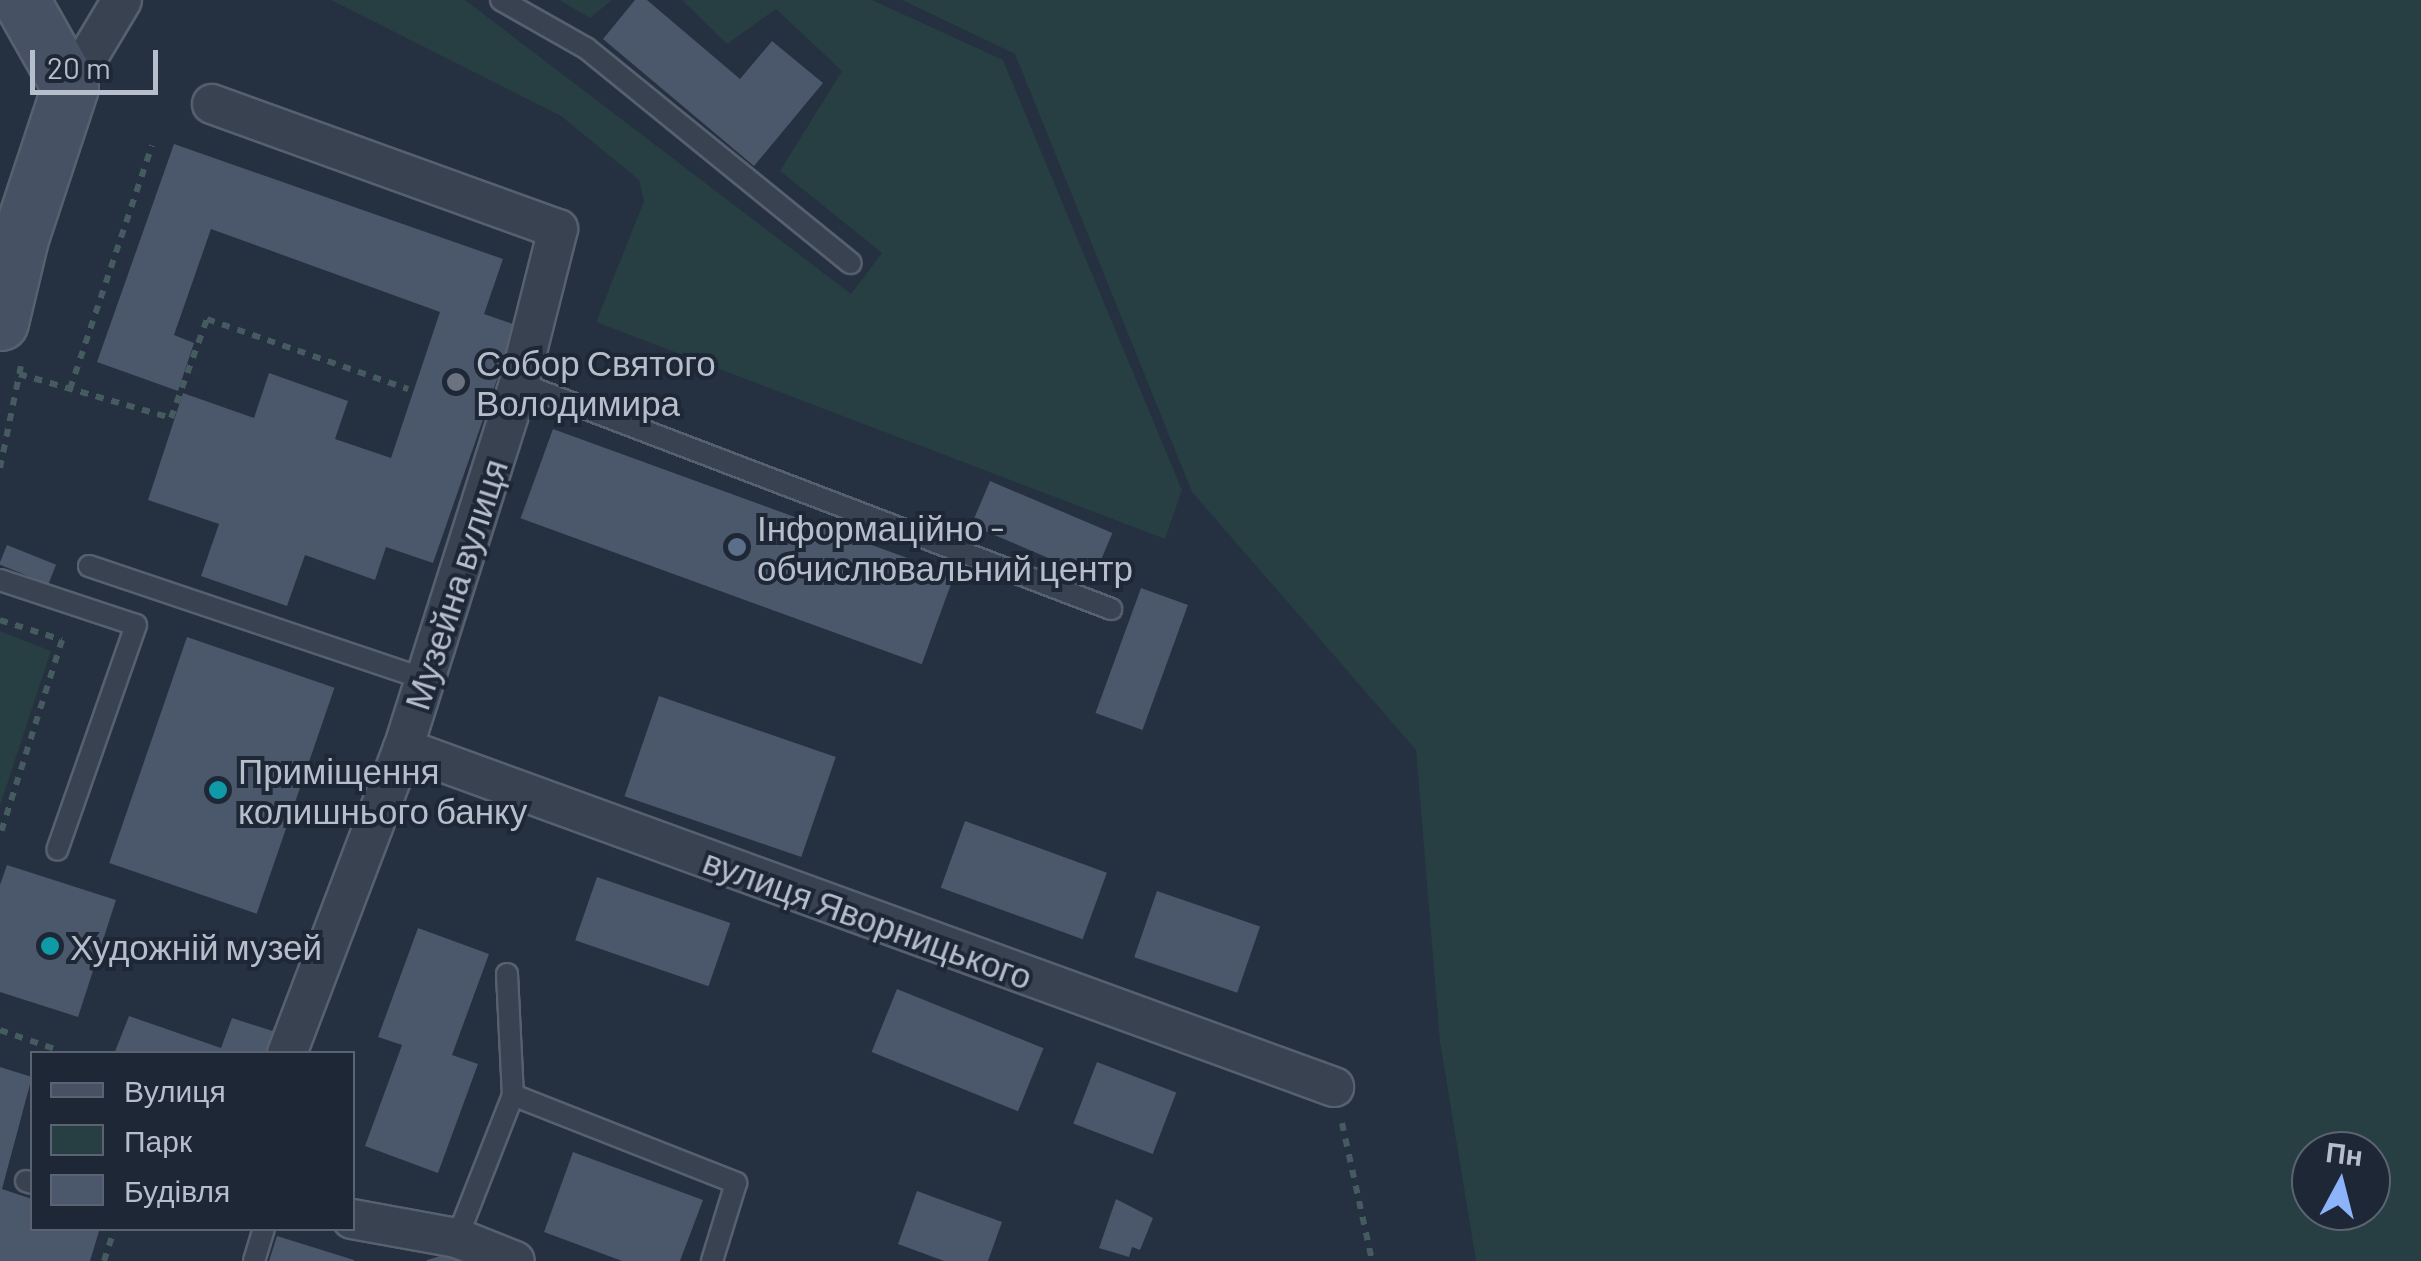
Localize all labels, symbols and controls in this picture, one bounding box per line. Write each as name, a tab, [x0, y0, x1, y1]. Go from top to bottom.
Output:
scale bar	[35, 30, 162, 92]
text: 20 m	[47, 49, 111, 85]
place label: Собор Святого Володимира	[476, 341, 716, 423]
marker: Собор Святого Володимира	[445, 371, 467, 393]
street label: Музейна вулиця	[395, 453, 515, 715]
place label: Інформаційно - обчислювальний центр	[757, 506, 1133, 588]
marker: Інформаційно - обчислювальний центр	[726, 536, 748, 558]
place label: Приміщення колишнього банку	[238, 749, 527, 831]
marker: Приміщення колишнього банку	[207, 779, 229, 801]
street label: вулиця Яворницького	[698, 839, 1038, 997]
place label: Художній музей	[70, 925, 322, 967]
marker: Художній музей	[39, 935, 61, 957]
legend	[30, 1051, 355, 1231]
text: Вулиця	[124, 1072, 226, 1108]
text: Парк	[124, 1122, 192, 1158]
north arrow	[2291, 1131, 2391, 1231]
text: Пн	[2324, 1134, 2365, 1172]
text: Будівля	[124, 1172, 230, 1208]

